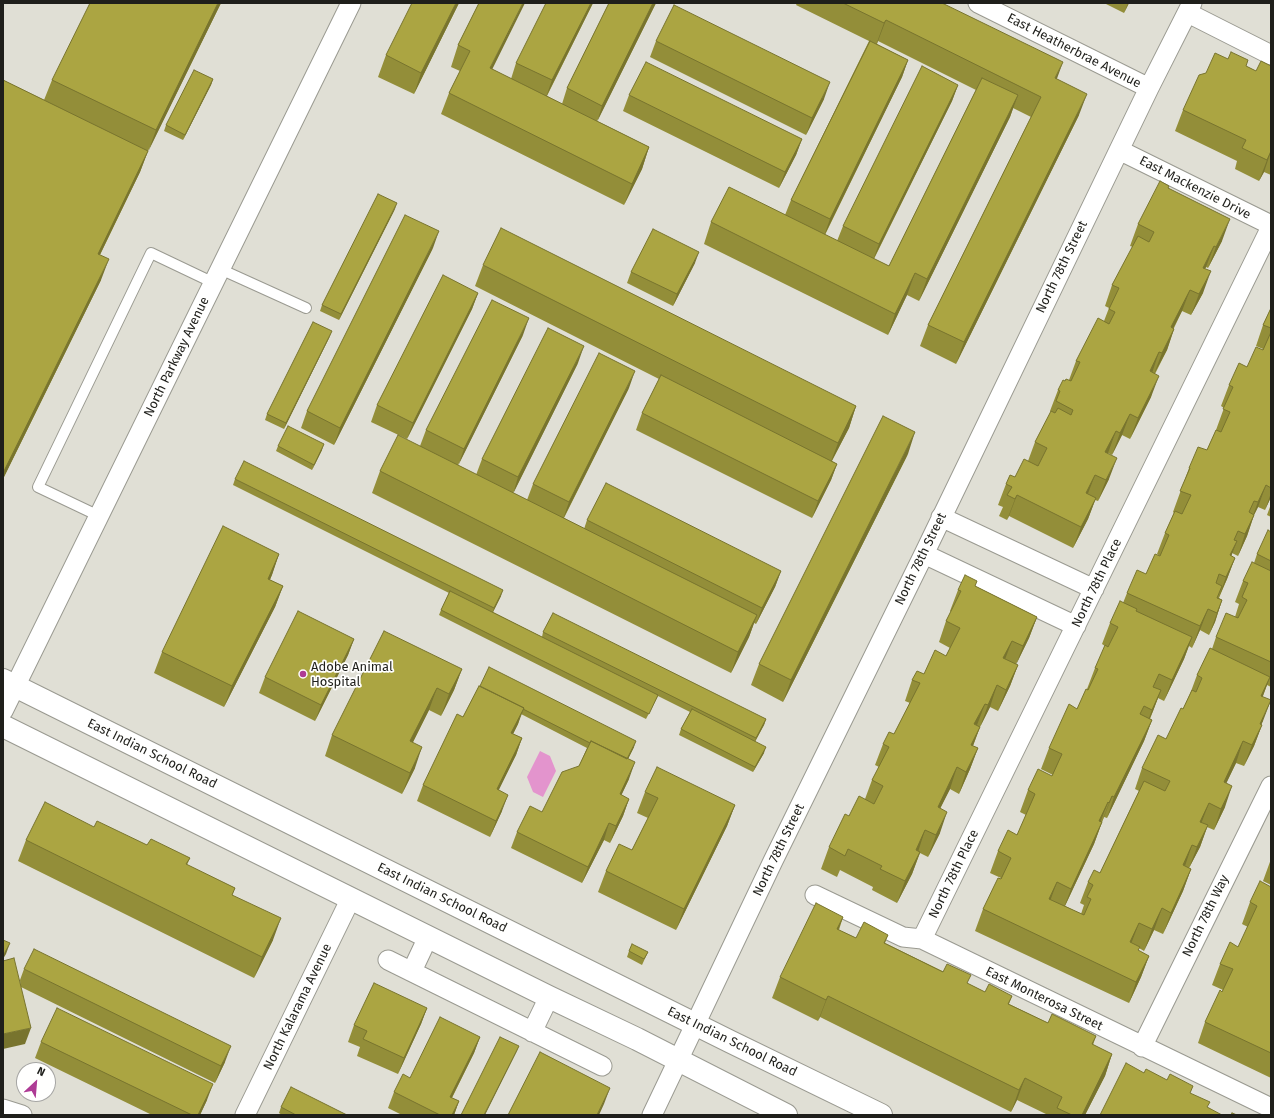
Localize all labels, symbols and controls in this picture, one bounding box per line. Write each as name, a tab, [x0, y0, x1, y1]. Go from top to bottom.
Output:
street label: East Heatherbrae Avenue	[1004, 10, 1144, 92]
street label: East Mackenzie Drive	[1137, 153, 1253, 223]
street label: North 78th Street	[1033, 218, 1091, 316]
street label: North Parkway Avenue	[141, 294, 213, 420]
street label: North 78th Street	[892, 510, 950, 608]
street label: North 78th Place	[1069, 536, 1125, 630]
place label: Adobe Animal Hospital	[311, 659, 393, 690]
marker: Adobe Animal Hospital	[298, 669, 308, 679]
street label: East Indian School Road	[85, 716, 219, 792]
street label: North 78th Street	[750, 801, 808, 899]
street label: North 78th Place	[926, 827, 982, 921]
street label: East Indian School Road	[375, 860, 509, 936]
street label: North 78th Way	[1179, 872, 1233, 960]
street label: North Kalarama Avenue	[261, 941, 335, 1073]
street label: East Monterosa Street	[983, 964, 1105, 1034]
street label: East Indian School Road	[665, 1004, 799, 1080]
north arrow	[16, 1062, 56, 1102]
text: N	[35, 1064, 47, 1079]

